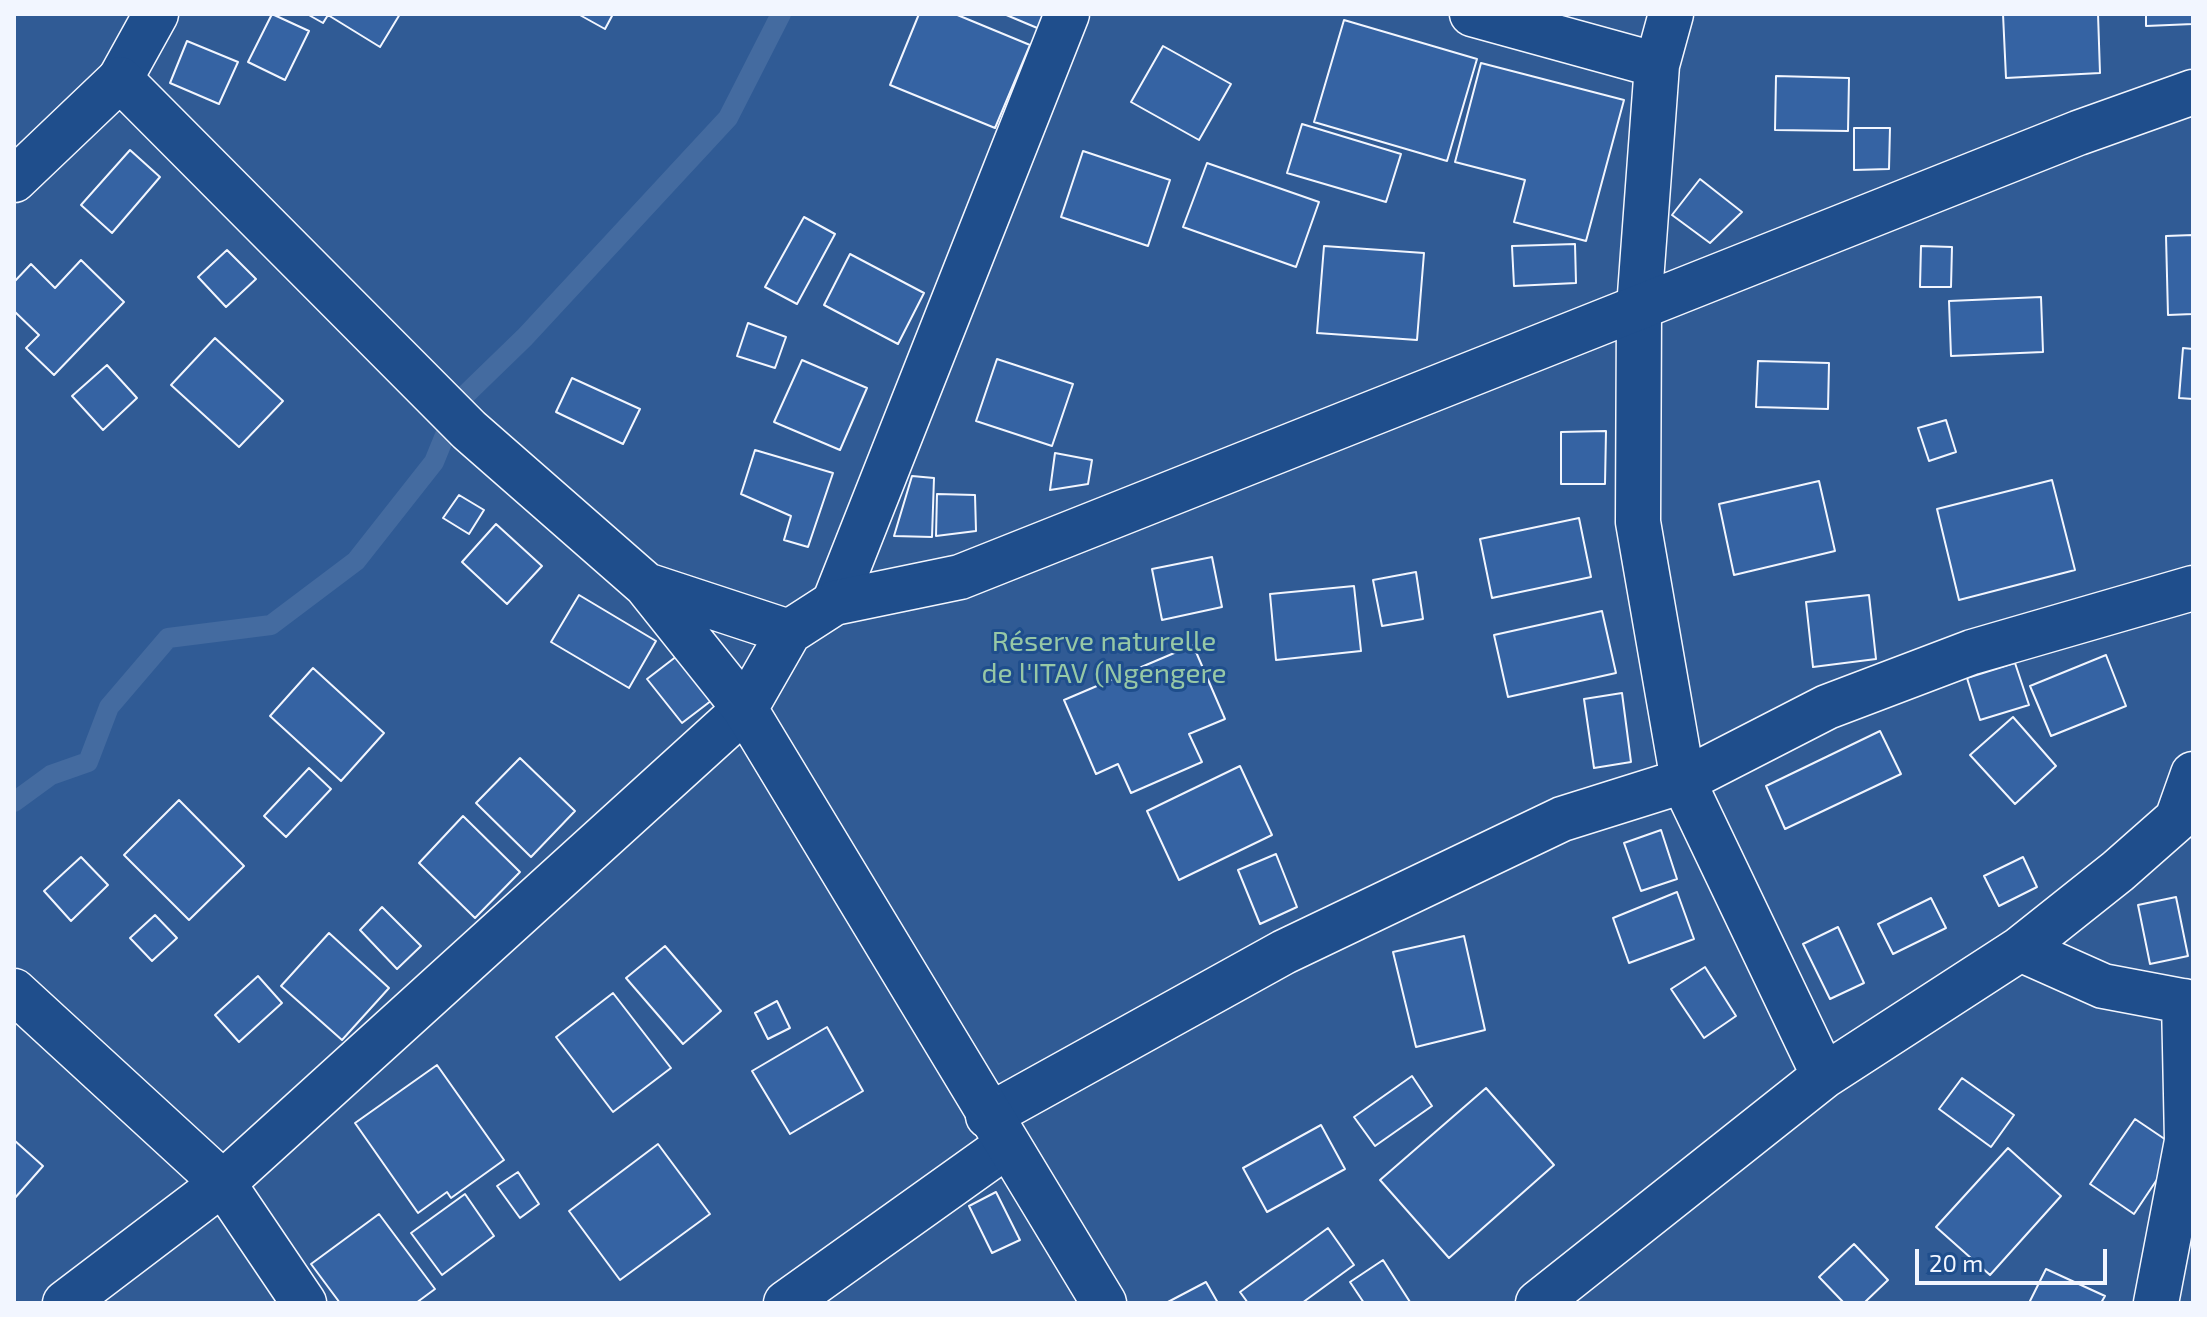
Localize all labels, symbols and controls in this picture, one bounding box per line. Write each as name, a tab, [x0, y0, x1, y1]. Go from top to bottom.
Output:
park label: Réserve naturelle de l'ITAV (Ngengere	[981, 625, 1227, 691]
scale bar	[1919, 1233, 2111, 1283]
text: 20 m	[1929, 1248, 1983, 1277]

